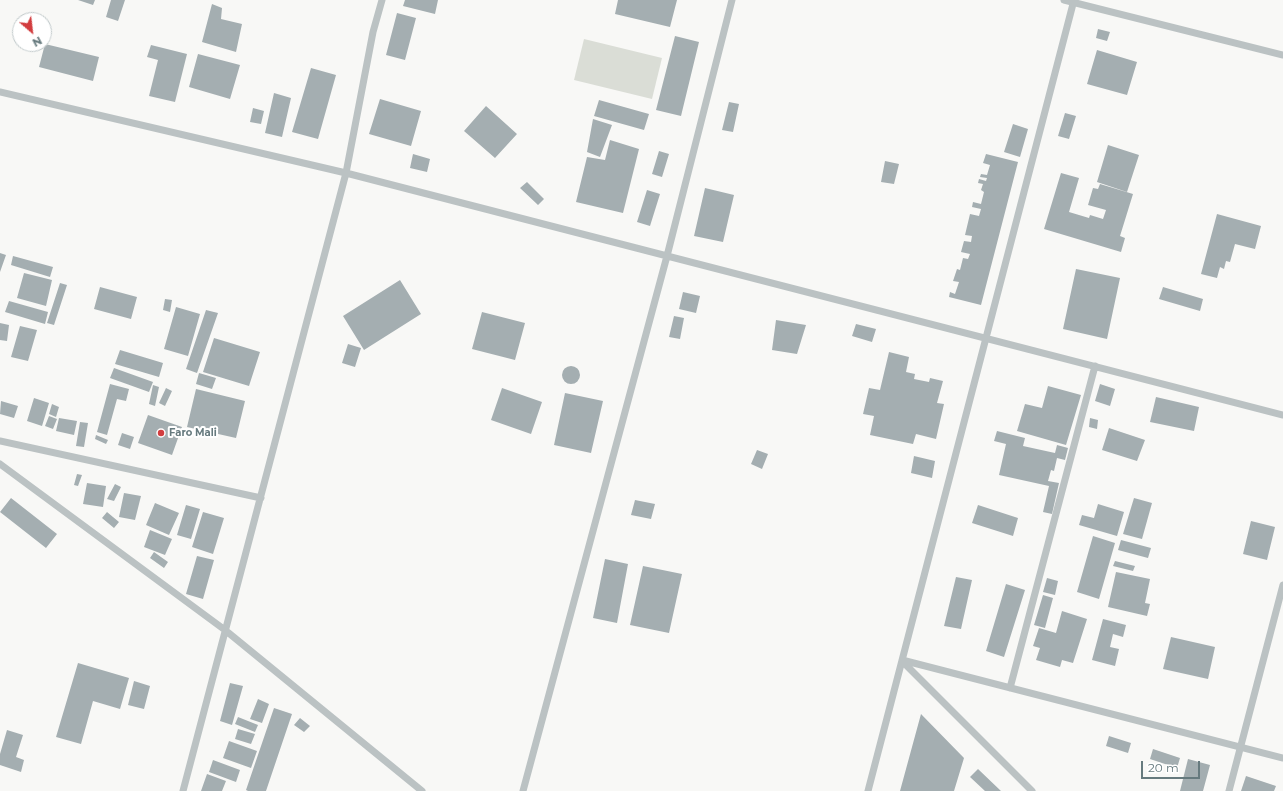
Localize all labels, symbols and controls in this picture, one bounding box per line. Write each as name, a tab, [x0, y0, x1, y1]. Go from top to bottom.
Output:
north arrow	[12, 12, 52, 52]
text: N	[30, 33, 44, 50]
place label: Faro Mali	[169, 427, 217, 439]
marker: Faro Mali	[156, 428, 166, 438]
scale bar	[1143, 753, 1202, 779]
text: 20 m	[1148, 760, 1179, 775]

